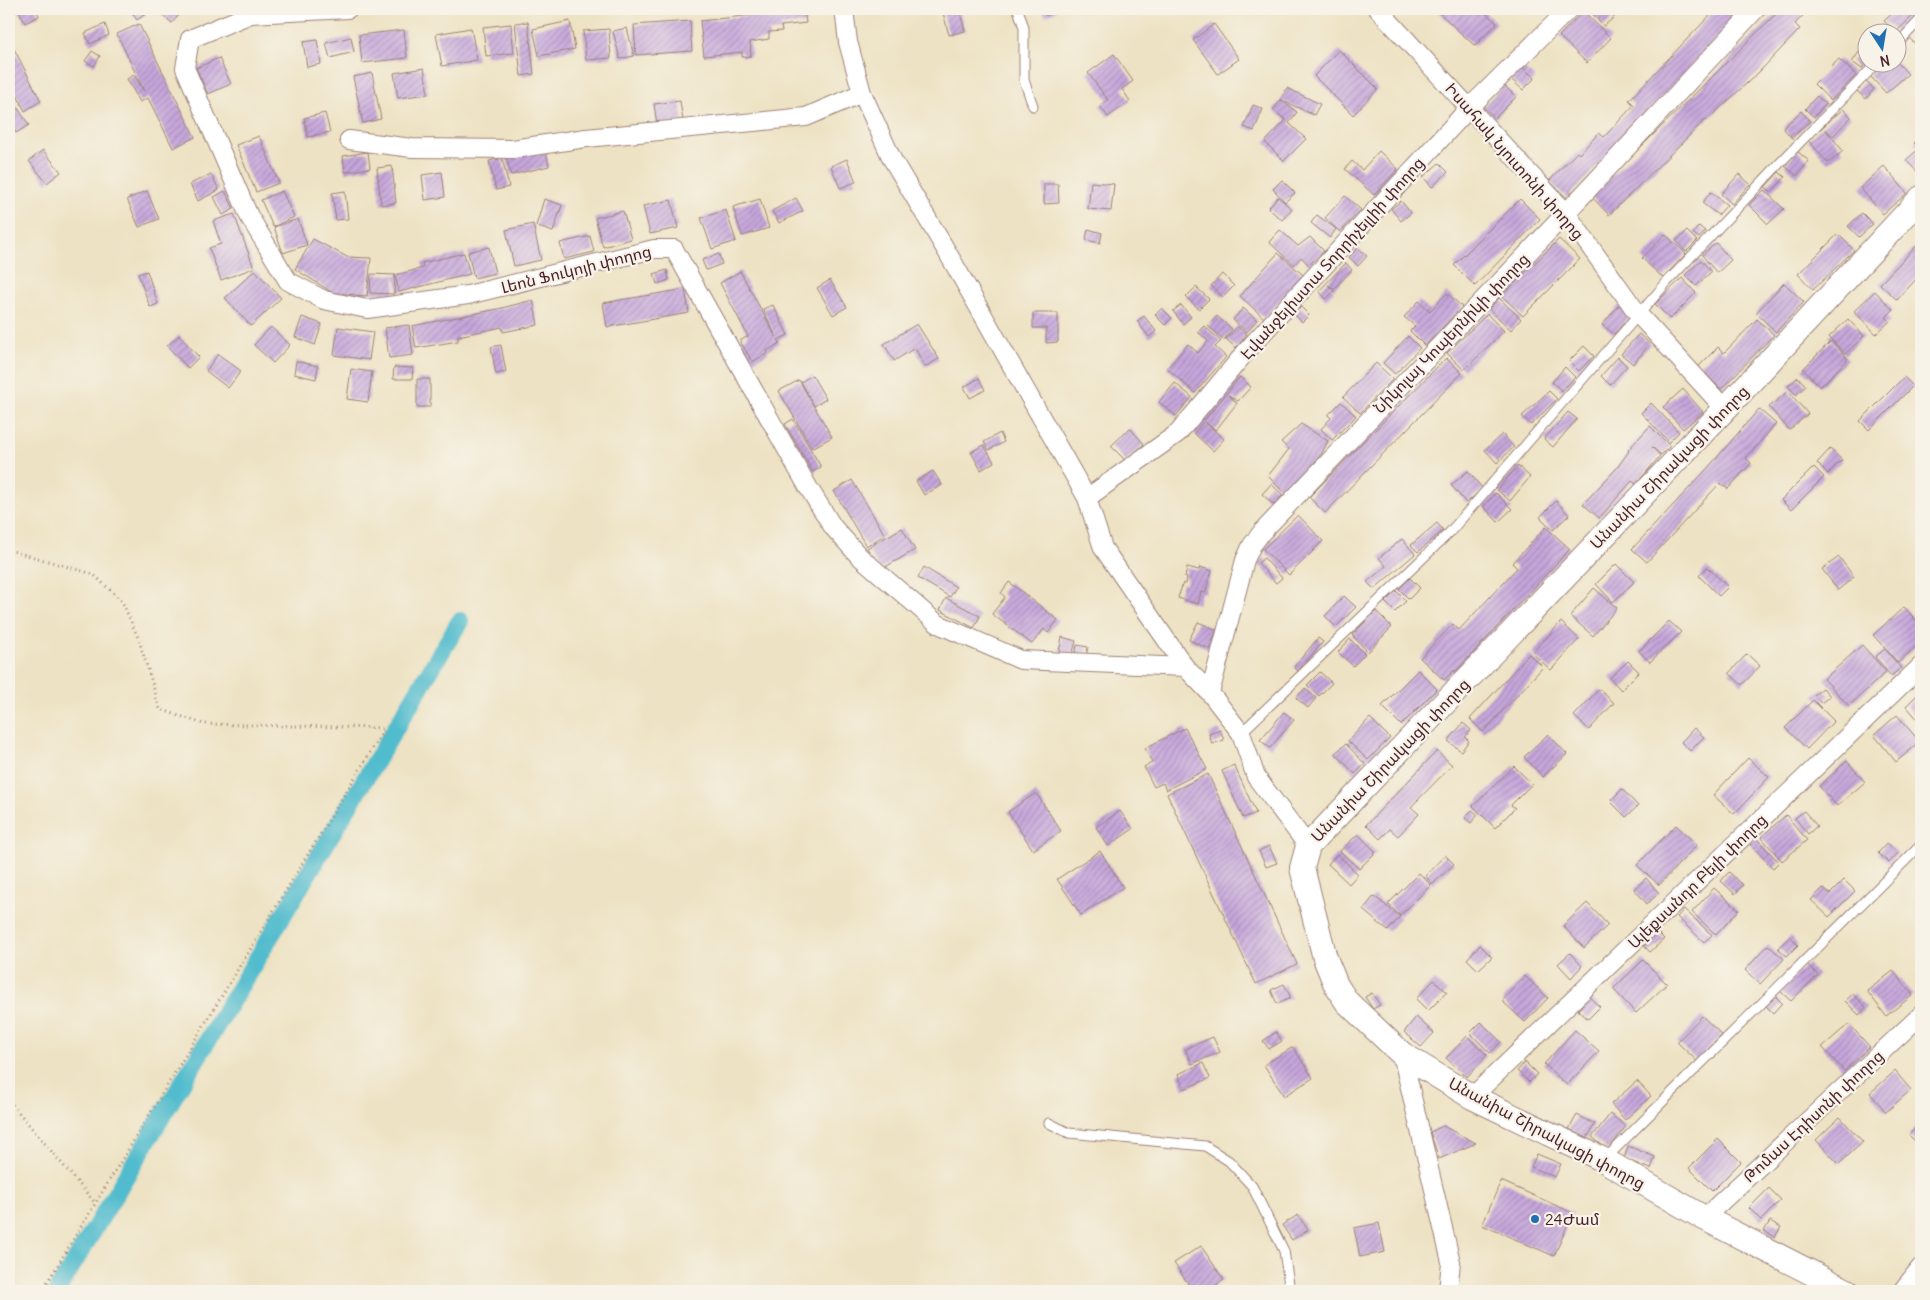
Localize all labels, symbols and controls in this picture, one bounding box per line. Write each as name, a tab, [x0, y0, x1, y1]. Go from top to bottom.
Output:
north arrow	[1858, 22, 1908, 72]
text: N	[1878, 51, 1891, 71]
street label: Իսահակ Նյուտոնի փողոց	[1441, 78, 1589, 244]
street label: Էվանջելիստա Տորրիչելլիի փողոց	[1236, 153, 1428, 363]
street label: Լեոն Ֆուկոյի փողոց	[499, 241, 653, 297]
street label: Նիկոլայ Կոպերնիկի փողոց	[1369, 249, 1533, 417]
street label: Անանիա Շիրակացի փողոց	[1586, 381, 1752, 553]
street label: Անանիա Շիրակացի փողոց	[1307, 674, 1473, 846]
street label: Ալեքսանդր Բելի փողոց	[1623, 809, 1771, 953]
street label: Թոմաս Էդիսոնի փողոց	[1739, 1046, 1887, 1186]
street label: Անանիա Շիրակացի փողոց	[1445, 1073, 1649, 1193]
place label: 24Ժամ	[1545, 1209, 1600, 1229]
marker: 24Ժամ	[1529, 1213, 1541, 1225]

